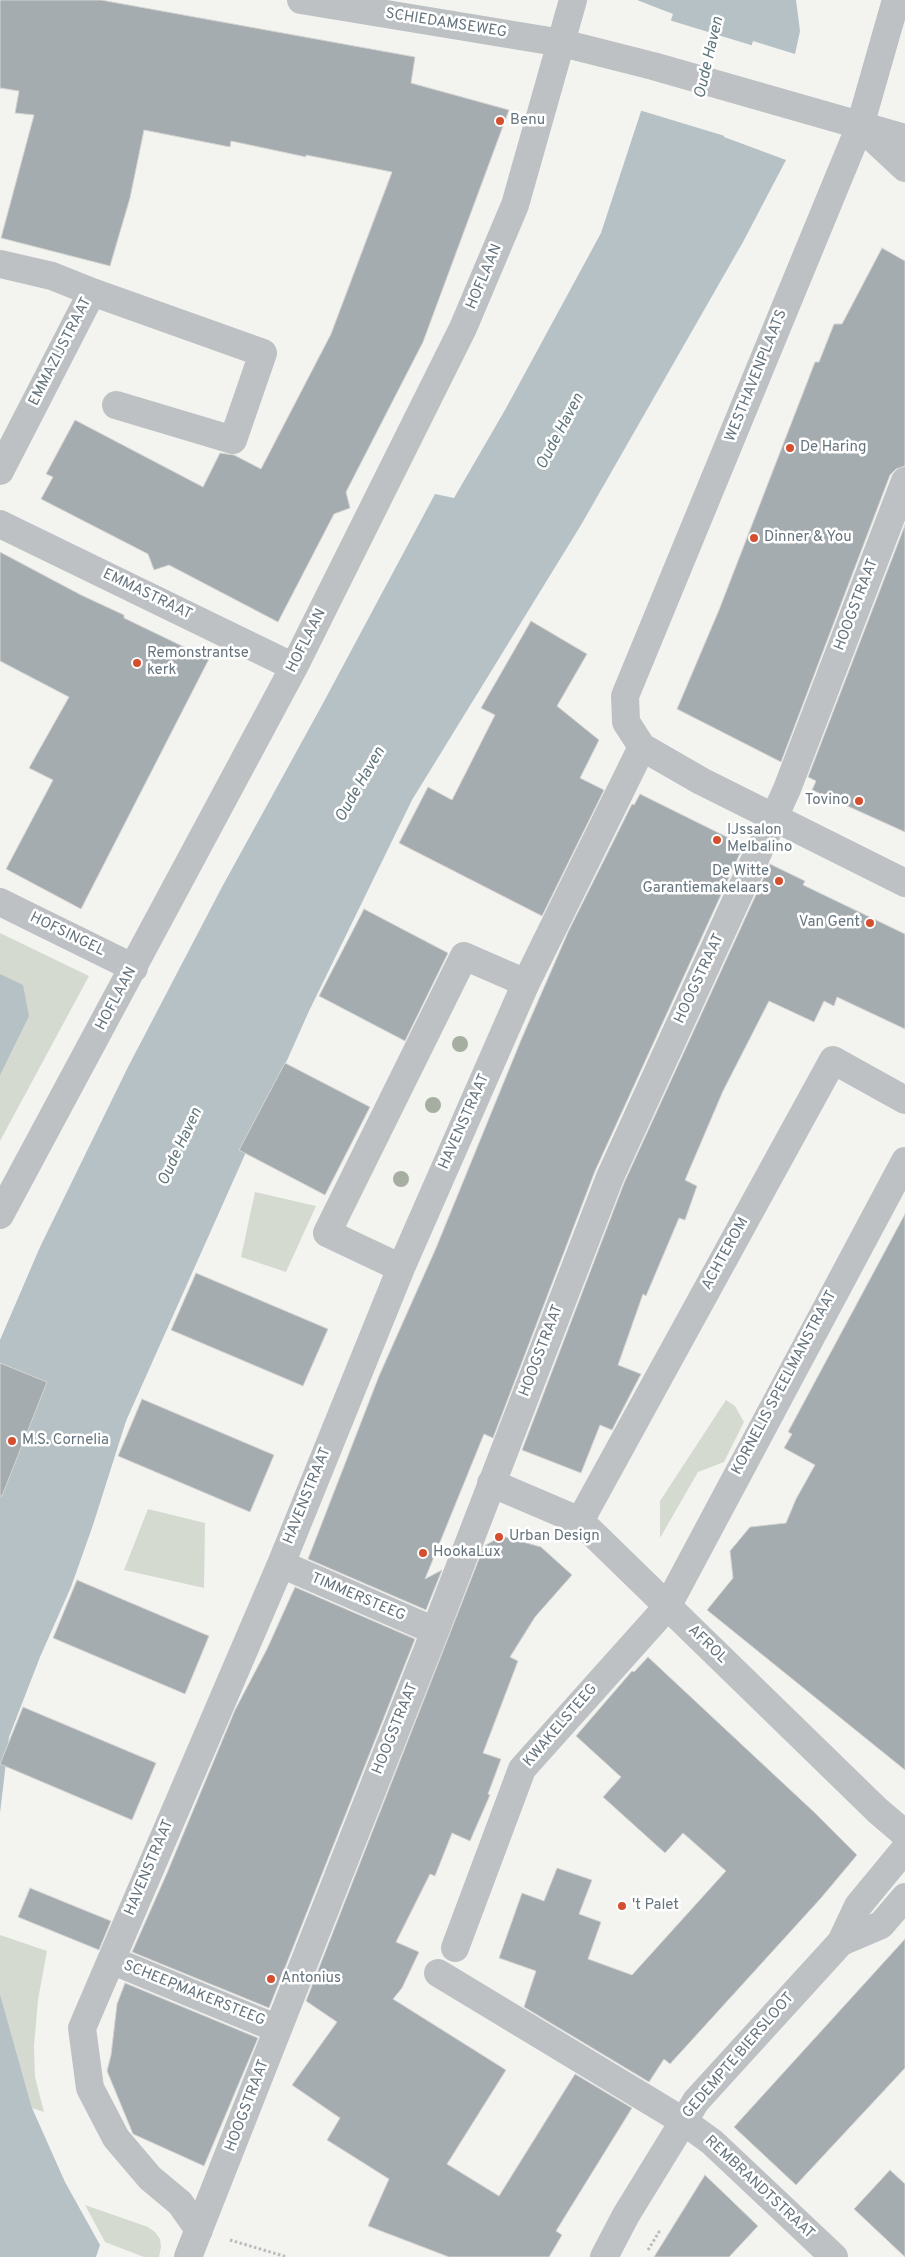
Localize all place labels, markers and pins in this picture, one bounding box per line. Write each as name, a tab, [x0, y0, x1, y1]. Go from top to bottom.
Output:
place label: Benu	[510, 112, 545, 130]
marker: Benu	[494, 115, 506, 127]
place label: De Haring	[800, 439, 866, 457]
marker: De Haring	[784, 442, 796, 454]
place label: Dinner & You	[764, 529, 852, 547]
marker: Dinner & You	[748, 532, 760, 544]
place label: Remonstrantse kerk	[147, 645, 249, 680]
marker: Remonstrantse kerk	[131, 657, 143, 669]
place label: Tovino	[805, 792, 849, 810]
marker: Tovino	[853, 795, 865, 807]
place label: IJssalon Melbalino	[727, 822, 792, 857]
marker: IJssalon Melbalino	[711, 834, 723, 846]
place label: De Witte Garantiemakelaars	[642, 863, 769, 898]
marker: De Witte Garantiemakelaars	[773, 875, 785, 887]
place label: Van Gent	[799, 914, 860, 932]
marker: Van Gent	[864, 917, 876, 929]
place label: M.S. Cornelia	[22, 1432, 109, 1450]
marker: M.S. Cornelia	[6, 1435, 18, 1447]
place label: Urban Design	[509, 1528, 600, 1546]
marker: Urban Design	[493, 1531, 505, 1543]
place label: HookaLux	[433, 1544, 501, 1562]
marker: HookaLux	[417, 1547, 429, 1559]
place label: 't Palet	[632, 1897, 679, 1915]
marker: 't Palet	[616, 1900, 628, 1912]
place label: Antonius	[281, 1970, 341, 1988]
marker: Antonius	[265, 1973, 277, 1985]

